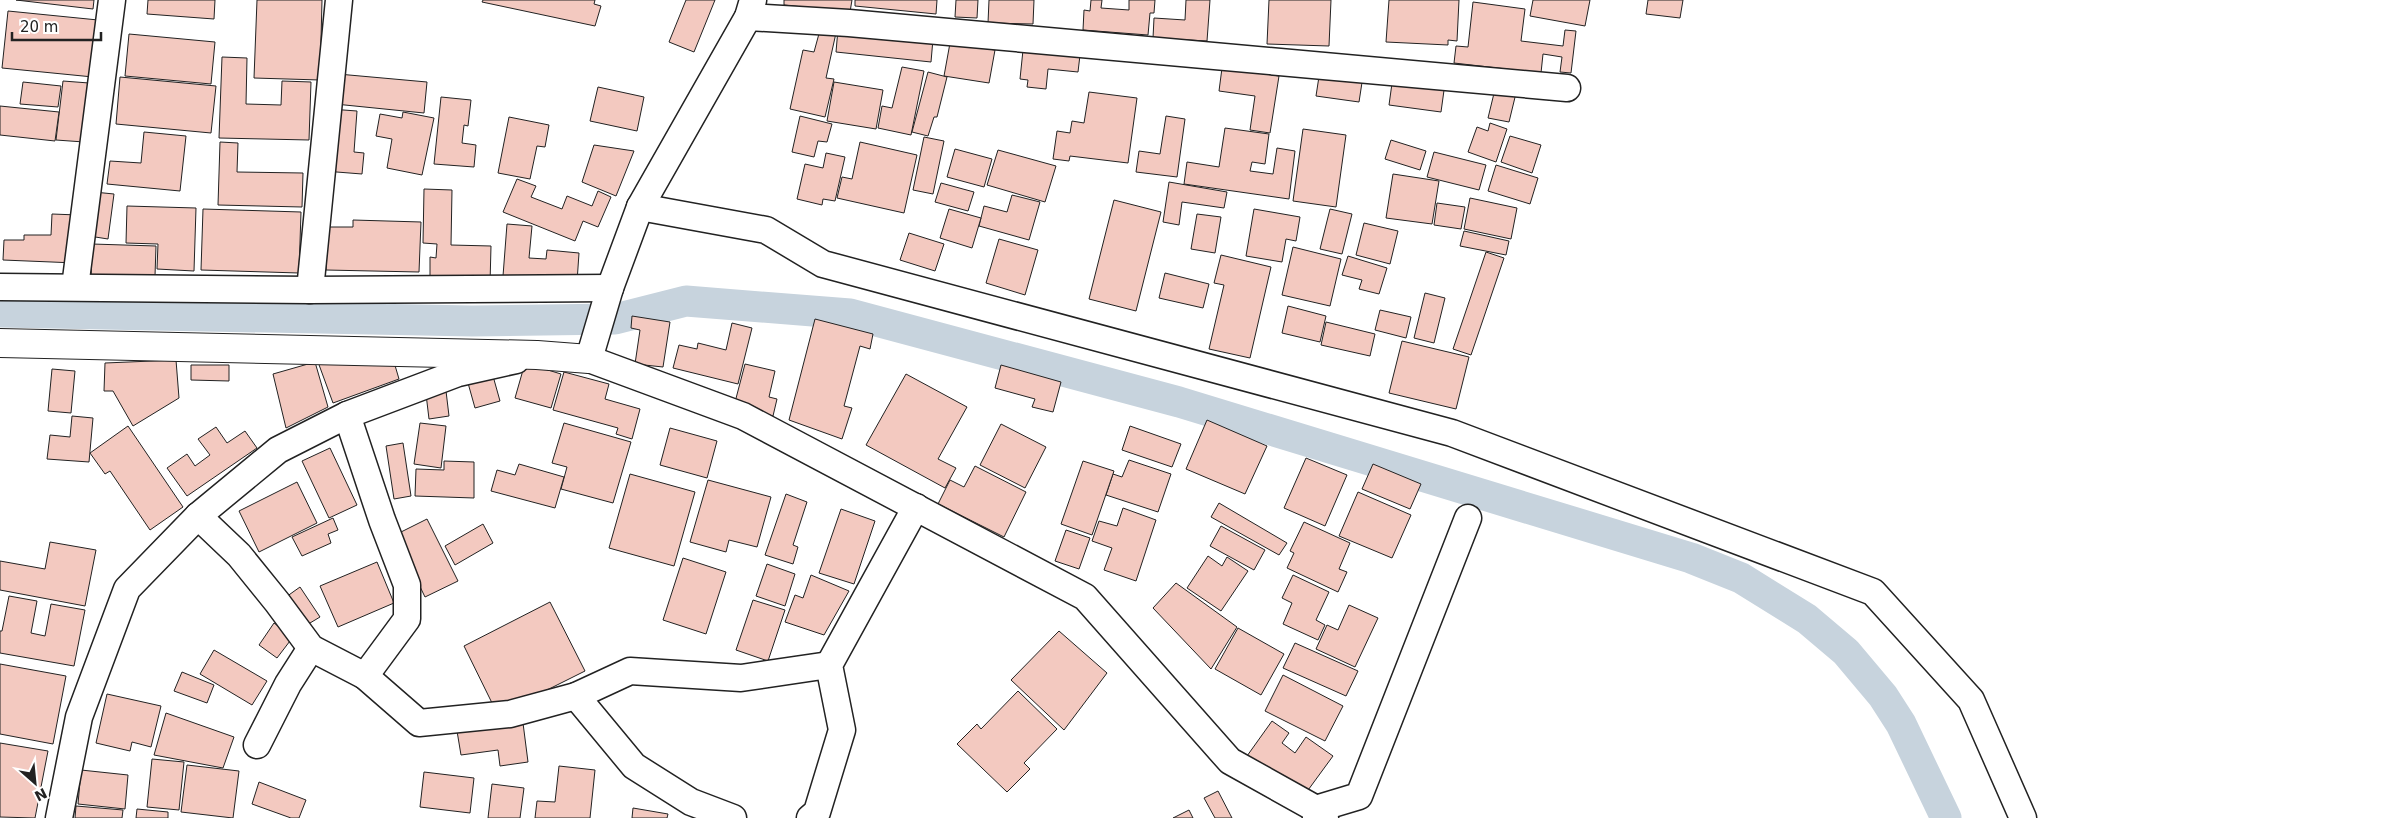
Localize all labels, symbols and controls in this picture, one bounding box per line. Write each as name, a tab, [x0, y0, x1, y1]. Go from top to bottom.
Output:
scale bar	[12, 10, 101, 42]
text: 20 m	[20, 18, 58, 36]
north arrow	[10, 758, 60, 808]
text: N	[32, 785, 50, 804]

